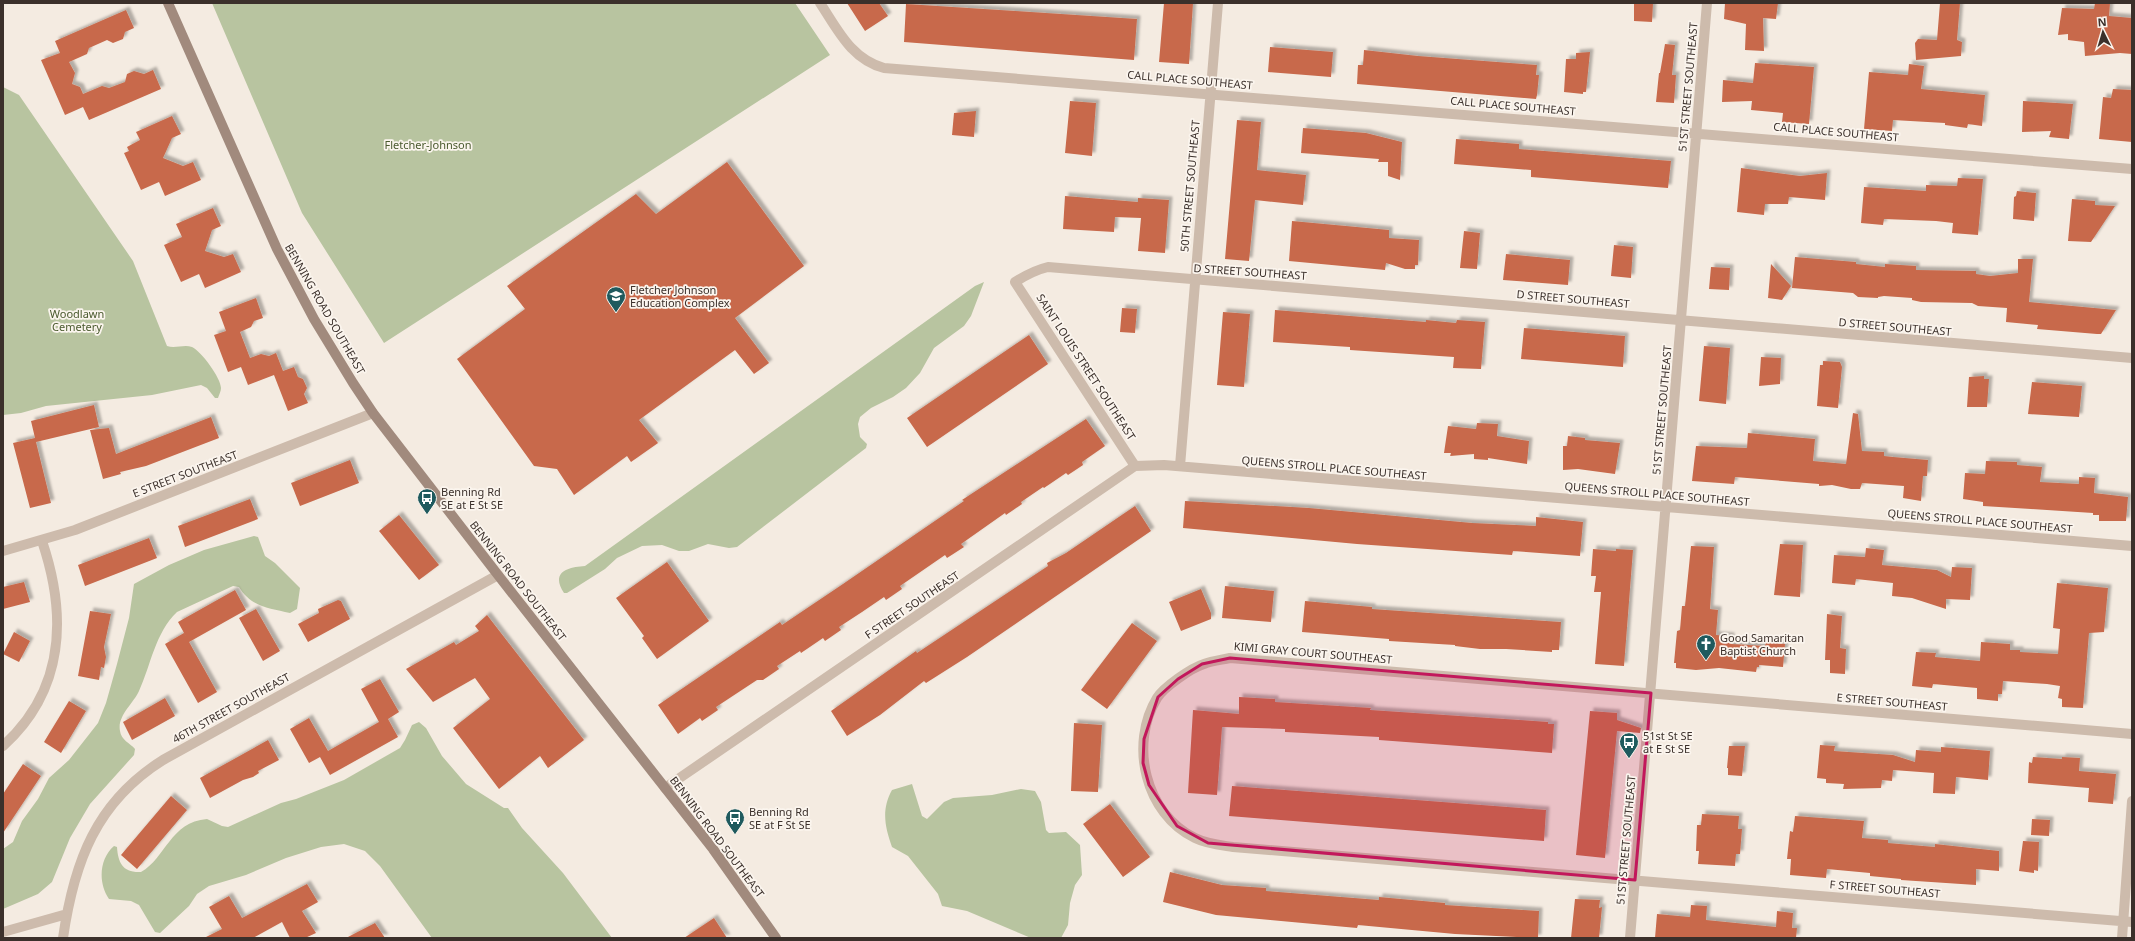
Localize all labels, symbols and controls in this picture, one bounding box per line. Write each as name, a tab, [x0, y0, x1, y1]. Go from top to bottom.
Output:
north arrow	[2083, 12, 2123, 52]
text: N	[2097, 14, 2107, 29]
street label: 51ST STREET SOUTHEAST	[1674, 22, 1701, 152]
street label: CALL PLACE SOUTHEAST	[1127, 67, 1253, 92]
street label: CALL PLACE SOUTHEAST	[1450, 93, 1576, 118]
street label: 50TH STREET SOUTHEAST	[1176, 119, 1203, 252]
street label: CALL PLACE SOUTHEAST	[1773, 119, 1899, 144]
park label: Fletcher-Johnson	[384, 137, 472, 152]
street label: BENNING ROAD SOUTHEAST	[282, 241, 369, 377]
street label: D STREET SOUTHEAST	[1193, 260, 1307, 283]
place label: Fletcher Johnson Education Complex	[630, 282, 730, 310]
school or university icon: Fletcher Johnson Education Complex	[605, 285, 627, 313]
street label: D STREET SOUTHEAST	[1516, 286, 1630, 311]
street label: SAINT LOUIS STREET SOUTHEAST	[1033, 291, 1139, 443]
park label: Woodlawn Cemetery	[50, 306, 104, 334]
street label: D STREET SOUTHEAST	[1838, 314, 1952, 339]
street label: 51ST STREET SOUTHEAST	[1648, 345, 1675, 475]
street label: E STREET SOUTHEAST	[130, 447, 240, 501]
street label: QUEENS STROLL PLACE SOUTHEAST	[1241, 452, 1427, 483]
street label: QUEENS STROLL PLACE SOUTHEAST	[1564, 478, 1750, 509]
place label: Benning Rd SE at E St SE	[441, 484, 503, 512]
bus stop icon: Benning Rd SE at E St SE	[416, 487, 438, 515]
street label: QUEENS STROLL PLACE SOUTHEAST	[1887, 505, 2073, 536]
street label: BENNING ROAD SOUTHEAST	[467, 518, 570, 644]
street label: F STREET SOUTHEAST	[862, 567, 962, 642]
place label: Good Samaritan Baptist Church	[1720, 630, 1804, 658]
church icon: Good Samaritan Baptist Church	[1695, 633, 1717, 661]
street label: KIMI GRAY COURT SOUTHEAST	[1233, 638, 1393, 667]
street label: 46TH STREET SOUTHEAST	[169, 669, 292, 746]
street label: E STREET SOUTHEAST	[1836, 689, 1948, 714]
place label: 51st St SE at E St SE	[1643, 728, 1693, 756]
bus stop icon: 51st St SE at E St SE	[1618, 731, 1640, 759]
street label: BENNING ROAD SOUTHEAST	[667, 773, 768, 900]
street label: 51ST STREET SOUTHEAST	[1612, 775, 1639, 905]
place label: Benning Rd SE at F St SE	[749, 804, 811, 832]
bus stop icon: Benning Rd SE at F St SE	[724, 807, 746, 835]
street label: F STREET SOUTHEAST	[1829, 876, 1941, 901]

